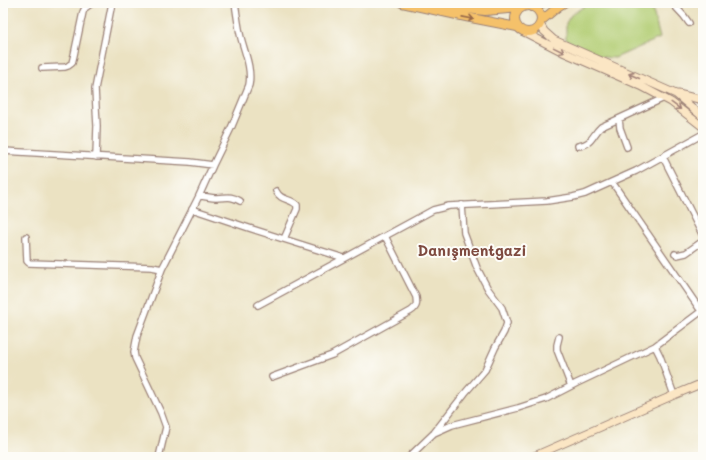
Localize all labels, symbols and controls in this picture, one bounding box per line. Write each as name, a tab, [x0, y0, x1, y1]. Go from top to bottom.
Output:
one-way arrow	[461, 14, 474, 22]
one-way arrow	[553, 47, 565, 54]
one-way arrow	[629, 71, 641, 79]
one-way arrow	[670, 102, 681, 110]
district label: Danışmentgazi	[417, 240, 527, 261]

